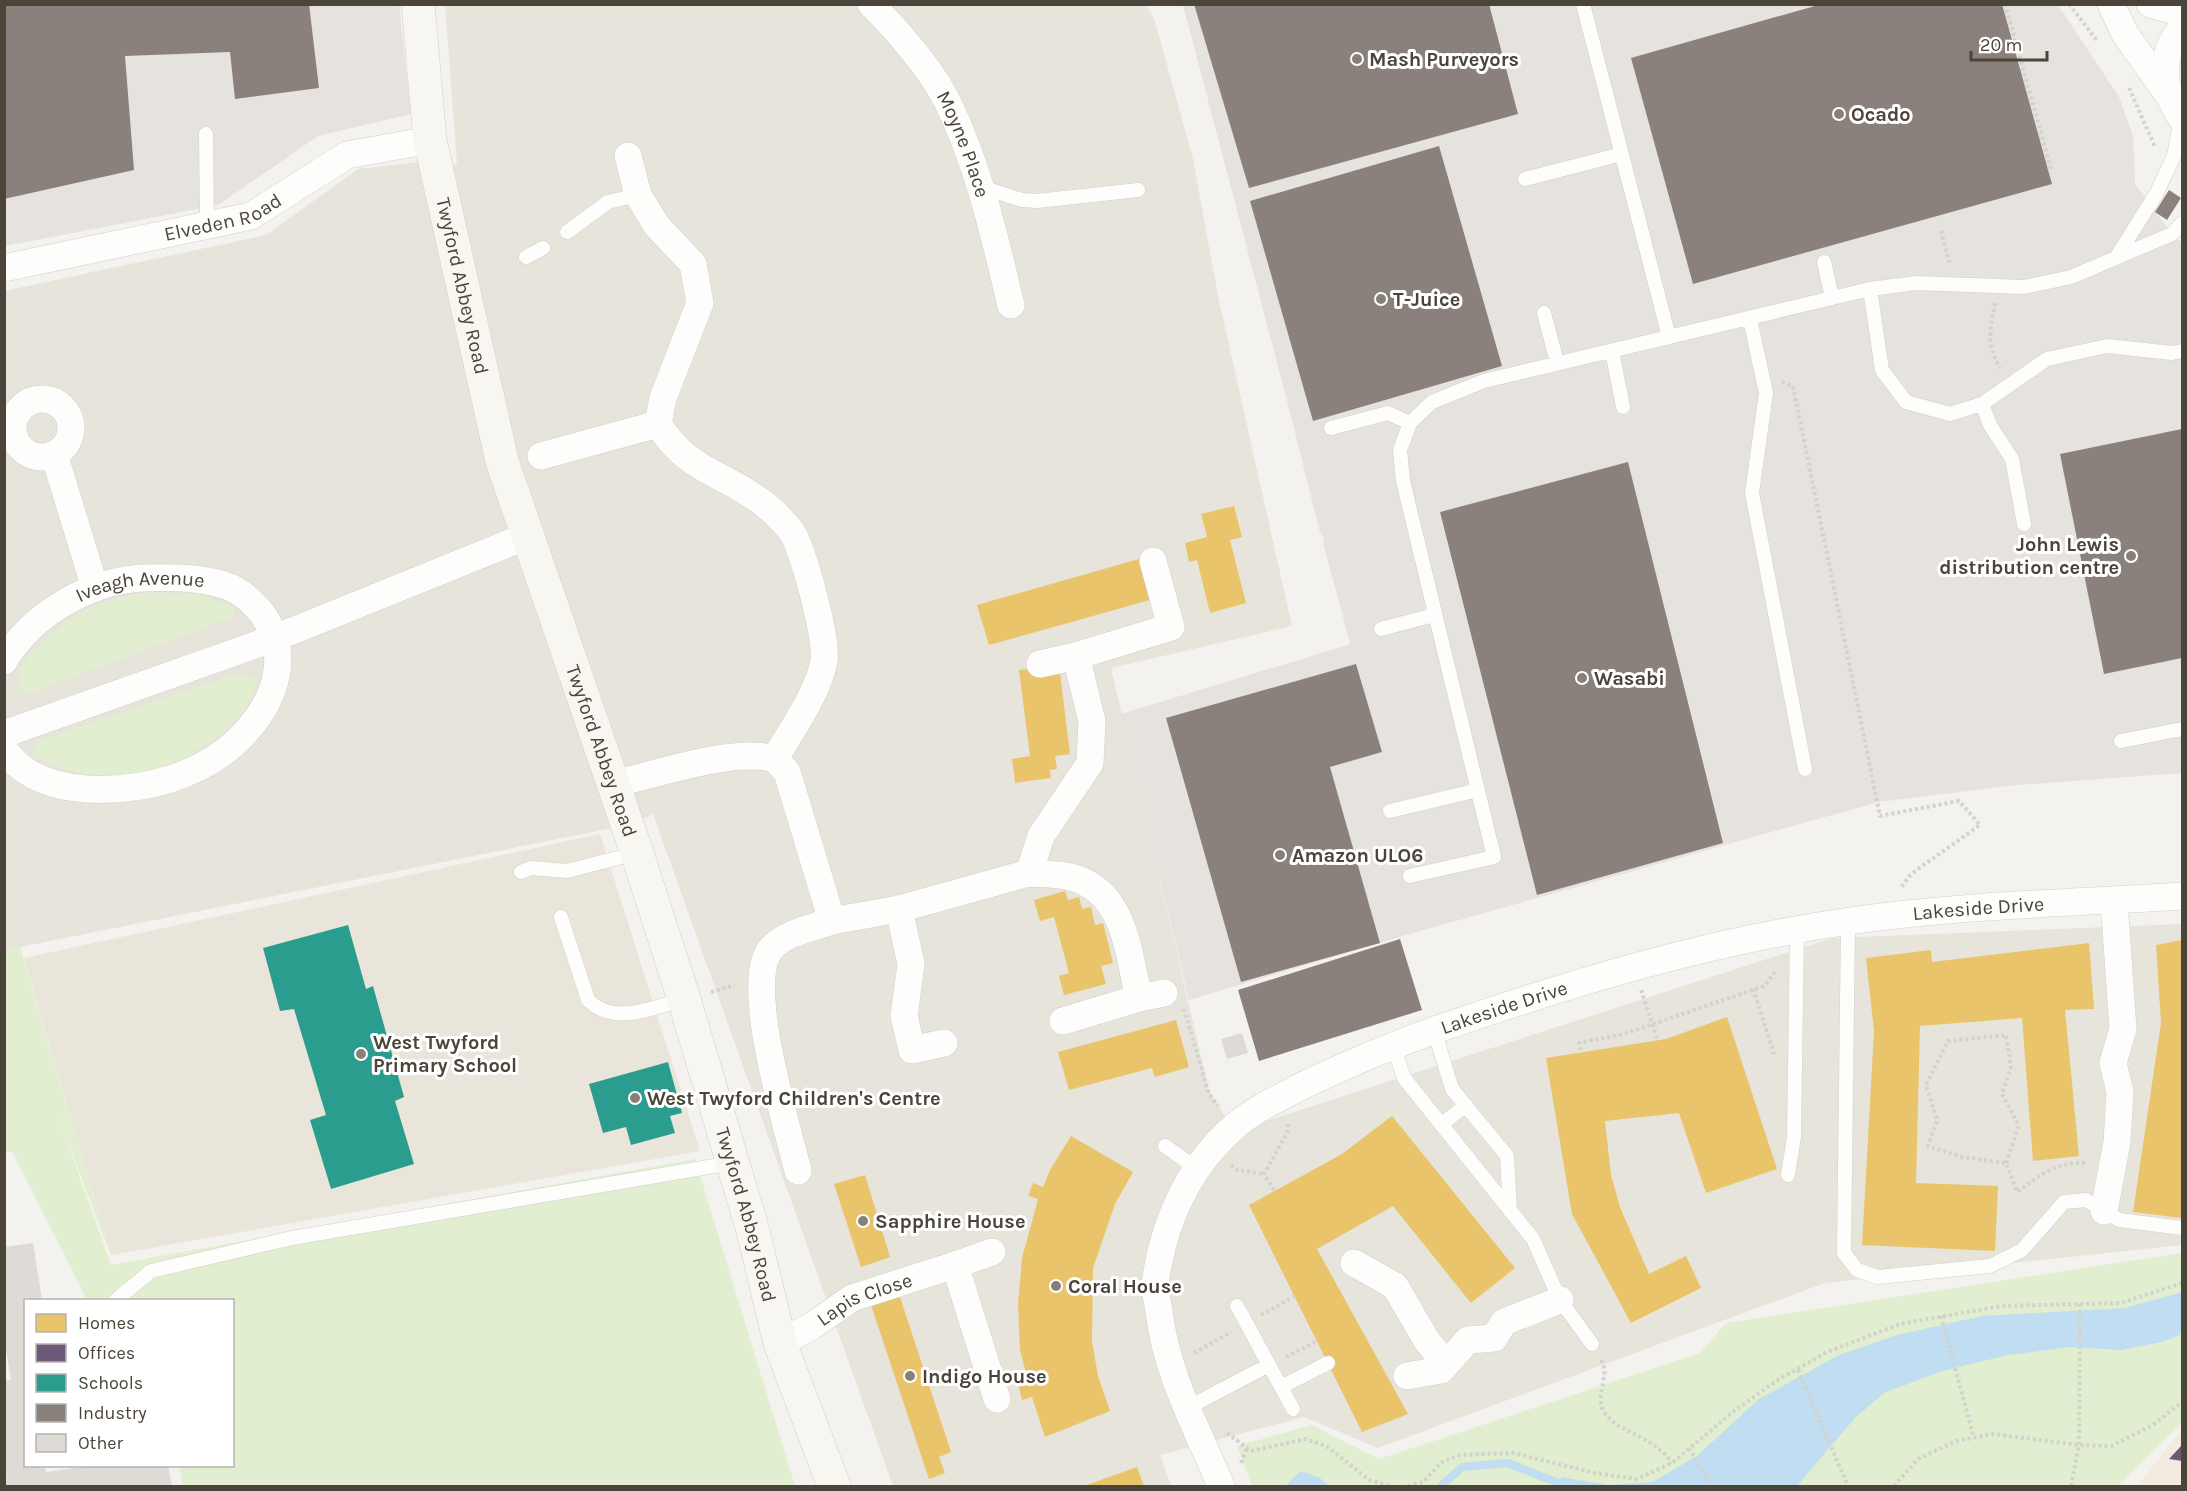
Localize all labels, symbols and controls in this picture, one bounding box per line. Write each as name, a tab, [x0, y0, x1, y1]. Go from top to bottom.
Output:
scale bar	[1971, 24, 2048, 62]
text: 20 m	[1980, 34, 2022, 56]
place label: Mash Purveyors	[1369, 48, 1519, 71]
marker: Mash Purveyors	[1350, 52, 1364, 66]
street label: Moyne Place	[932, 87, 994, 200]
place label: Ocado	[1851, 103, 1911, 126]
marker: Ocado	[1832, 107, 1846, 121]
street label: Elveden Road	[162, 188, 286, 245]
street label: Twyford Abbey Road	[432, 195, 494, 376]
place label: T-Juice	[1393, 288, 1460, 311]
marker: T-Juice	[1374, 292, 1388, 306]
place label: John Lewis distribution centre	[1939, 533, 2119, 579]
marker: John Lewis distribution centre	[2124, 549, 2138, 563]
street label: Iveagh Avenue	[72, 566, 206, 606]
street label: Twyford Abbey Road	[562, 662, 642, 840]
place label: Wasabi	[1594, 667, 1665, 690]
marker: Wasabi	[1575, 671, 1589, 685]
place label: Amazon ULO6	[1292, 844, 1423, 867]
marker: Amazon ULO6	[1273, 848, 1287, 862]
street label: Lakeside Drive	[1911, 892, 2045, 925]
street label: Lakeside Drive	[1438, 976, 1570, 1039]
place label: West Twyford Primary School	[373, 1031, 517, 1077]
marker: West Twyford Primary School	[354, 1047, 368, 1061]
place label: West Twyford Children's Centre	[647, 1087, 941, 1110]
marker: West Twyford Children's Centre	[628, 1091, 642, 1105]
street label: Twyford Abbey Road	[711, 1124, 781, 1304]
place label: Sapphire House	[875, 1210, 1026, 1233]
marker: Sapphire House	[856, 1214, 870, 1228]
street label: Lapis Close	[812, 1268, 915, 1331]
place label: Coral House	[1068, 1275, 1182, 1298]
marker: Coral House	[1049, 1279, 1063, 1293]
legend	[24, 1299, 234, 1467]
text: Homes	[78, 1312, 135, 1334]
text: Offices	[78, 1342, 135, 1364]
place label: Indigo House	[922, 1365, 1047, 1388]
marker: Indigo House	[903, 1369, 917, 1383]
text: Schools	[78, 1372, 143, 1394]
text: Industry	[78, 1402, 147, 1424]
text: Other	[78, 1432, 123, 1454]

